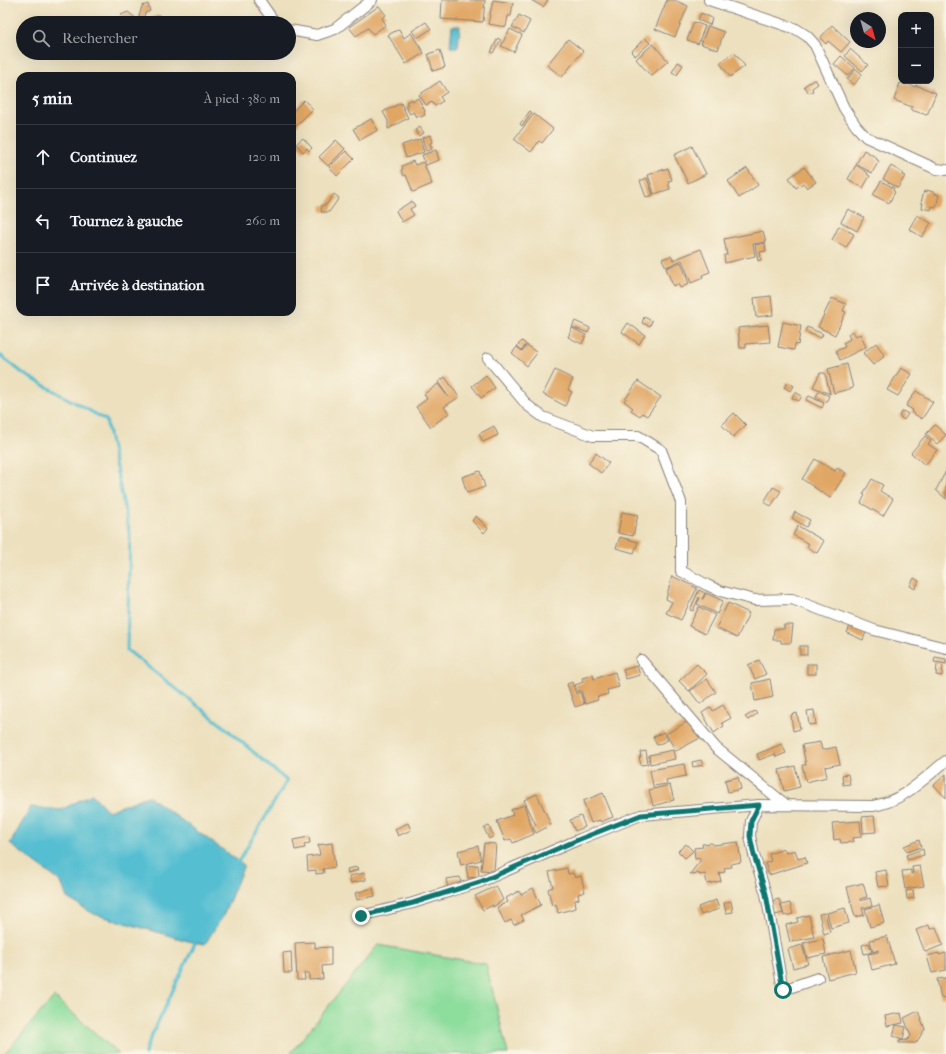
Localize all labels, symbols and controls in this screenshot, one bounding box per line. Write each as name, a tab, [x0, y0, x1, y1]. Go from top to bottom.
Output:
north arrow	[850, 12, 886, 48]
map controls	[898, 12, 934, 84]
button: +	[898, 12, 934, 48]
search box	[16, 16, 296, 60]
icon: search	[30, 27, 52, 49]
text: Rechercher	[62, 29, 137, 47]
button: −	[898, 48, 934, 84]
text: 5 min	[32, 88, 72, 108]
text: À pied · 380 m	[204, 91, 280, 106]
icon: ahead	[32, 146, 54, 168]
text: Continuez	[70, 148, 137, 166]
text: 120 m	[248, 149, 280, 164]
icon: left	[32, 210, 54, 232]
text: Tournez à gauche	[70, 212, 183, 230]
text: 260 m	[246, 213, 280, 228]
icon: arrive	[32, 274, 54, 296]
text: Arrivée à destination	[70, 276, 205, 294]
route end	[352, 907, 370, 925]
route start	[774, 981, 792, 999]

